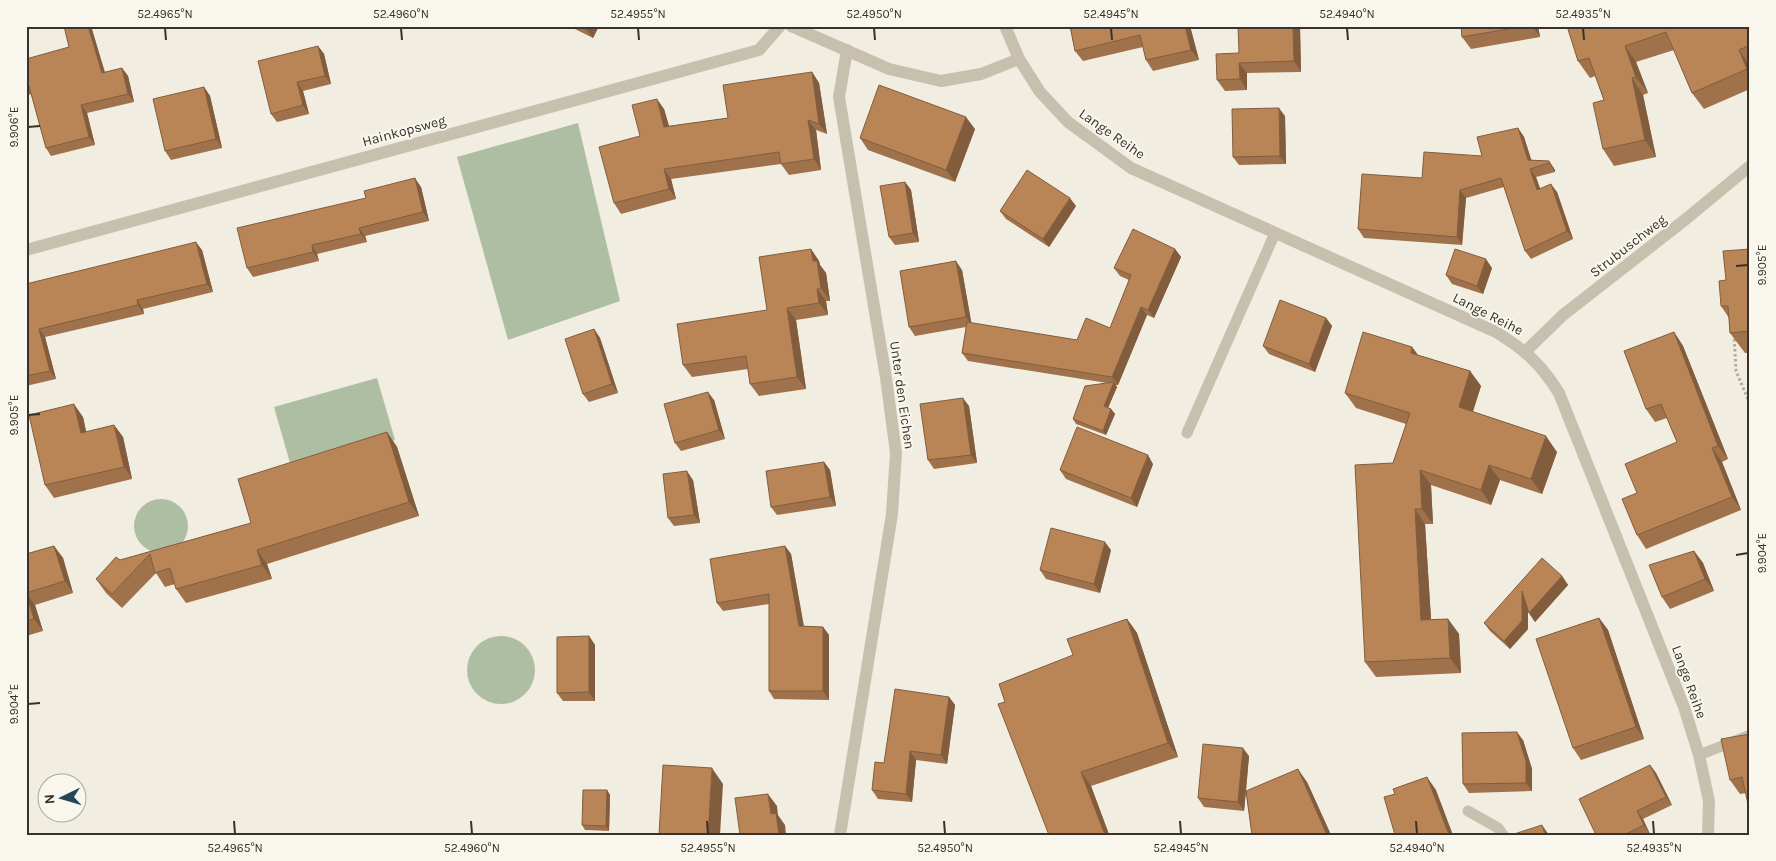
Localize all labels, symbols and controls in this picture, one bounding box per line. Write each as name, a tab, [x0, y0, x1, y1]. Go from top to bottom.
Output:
text: 52.4965°N	[137, 7, 193, 21]
text: 52.4960°N	[373, 7, 429, 21]
text: 52.4955°N	[610, 7, 666, 21]
text: 52.4950°N	[846, 7, 902, 21]
text: 52.4945°N	[1083, 7, 1139, 21]
text: 52.4940°N	[1319, 7, 1375, 21]
text: 52.4935°N	[1555, 7, 1611, 21]
street label: Lange Reihe	[1076, 105, 1148, 163]
text: 9.906°E	[7, 107, 21, 147]
street label: Hainkopsweg	[360, 112, 448, 150]
street label: Strubuschweg	[1586, 211, 1670, 281]
text: 9.905°E	[1755, 245, 1769, 285]
street label: Lange Reihe	[1450, 289, 1526, 339]
street label: Unter den Eichen	[886, 340, 918, 450]
text: 9.905°E	[7, 395, 21, 435]
text: 9.904°E	[1755, 533, 1769, 573]
street label: Lange Reihe	[1668, 643, 1710, 721]
text: 9.904°E	[7, 684, 21, 724]
north arrow	[38, 774, 88, 824]
text: N	[41, 793, 58, 805]
text: 52.4965°N	[207, 841, 263, 855]
text: 52.4960°N	[444, 841, 500, 855]
text: 52.4955°N	[680, 841, 736, 855]
text: 52.4950°N	[917, 841, 973, 855]
text: 52.4945°N	[1153, 841, 1209, 855]
text: 52.4940°N	[1389, 841, 1445, 855]
text: 52.4935°N	[1626, 841, 1682, 855]

